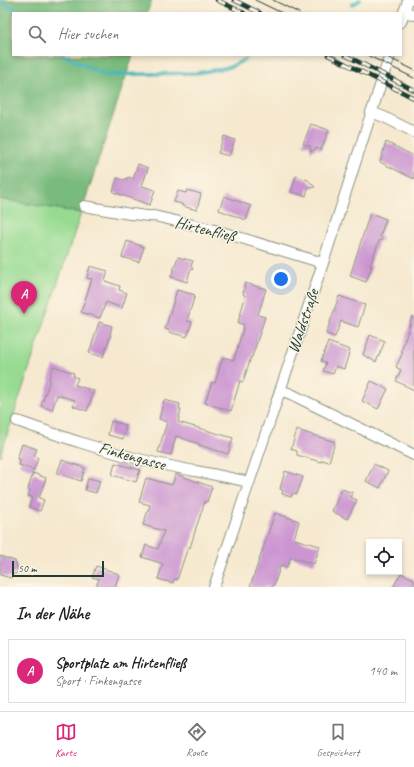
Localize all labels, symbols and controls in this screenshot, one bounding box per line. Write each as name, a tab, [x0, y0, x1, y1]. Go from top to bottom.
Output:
search box	[12, 12, 402, 56]
icon: search	[26, 23, 48, 45]
text: Hier suchen	[58, 25, 118, 44]
street label: Hirtenfließ	[173, 211, 239, 247]
your location	[271, 269, 291, 289]
pin: A	[11, 281, 37, 314]
street label: Waldstraße	[282, 285, 324, 356]
street label: Finkengasse	[96, 437, 169, 475]
map controls	[366, 539, 402, 575]
button: locate	[366, 539, 402, 575]
scale bar	[12, 559, 104, 578]
text: 50 m	[18, 561, 37, 575]
text: In der Nähe	[16, 603, 89, 624]
text: Sportplatz am Hirtenfließ	[55, 654, 186, 673]
text: A	[27, 663, 33, 679]
text: 140 m	[369, 663, 397, 679]
text: Sport · Finkengasse	[55, 673, 141, 689]
tab: Karte	[55, 721, 77, 759]
tab: Route	[186, 721, 208, 759]
tab: Gespeichert	[317, 721, 359, 759]

